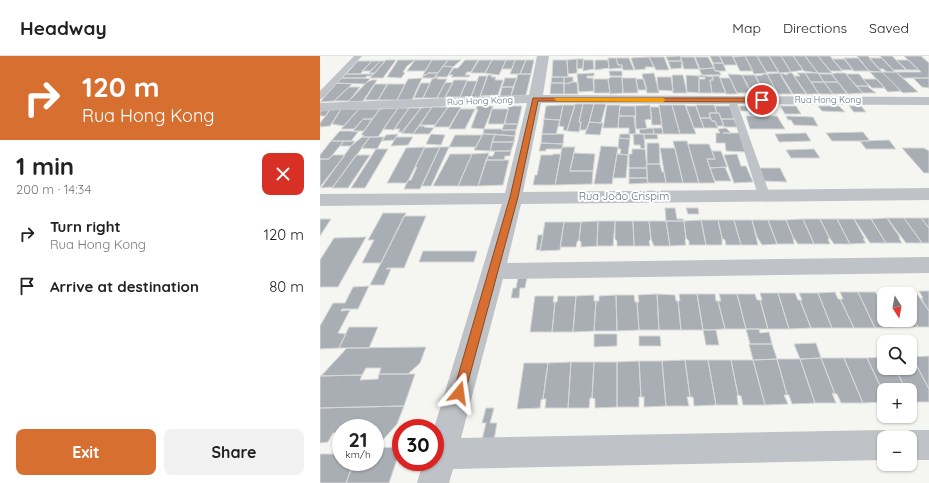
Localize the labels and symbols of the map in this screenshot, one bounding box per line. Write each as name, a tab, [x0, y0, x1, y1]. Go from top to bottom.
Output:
pin	[745, 83, 779, 117]
street label: Rua Hong Kong	[447, 94, 513, 107]
street label: Rua Hong Kong	[795, 94, 861, 105]
street label: Rua João Crispim	[579, 189, 669, 203]
north arrow	[877, 287, 917, 327]
position arrow	[438, 372, 480, 414]
speed limit sign: 30	[392, 419, 444, 471]

